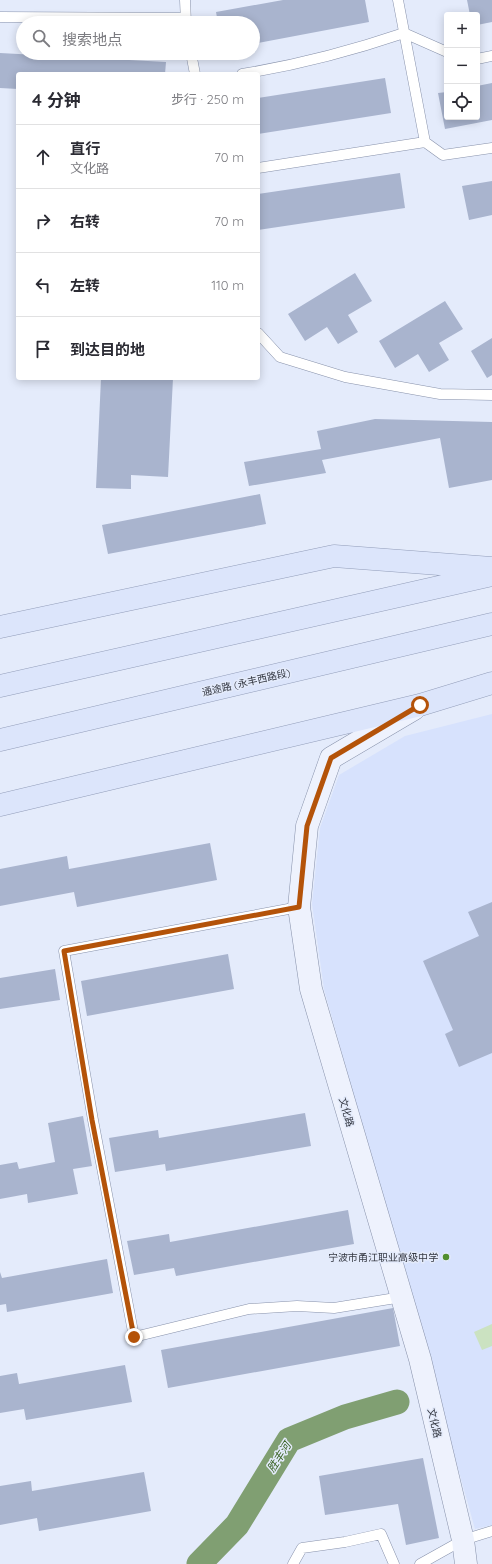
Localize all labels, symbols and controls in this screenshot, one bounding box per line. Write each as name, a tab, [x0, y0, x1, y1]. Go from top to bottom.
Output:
map controls	[444, 12, 480, 120]
button: +	[444, 12, 480, 48]
search box	[16, 16, 260, 60]
icon: search	[30, 27, 52, 49]
text: 搜索地点	[62, 30, 122, 49]
button: −	[444, 48, 480, 84]
button: locate	[444, 84, 480, 120]
text: 4 分钟	[32, 89, 81, 110]
text: 步行 · 250 m	[171, 91, 244, 107]
text: 直行	[70, 139, 100, 158]
icon: ahead	[32, 146, 54, 168]
text: 70 m	[214, 149, 244, 165]
text: 文化路	[70, 160, 109, 176]
icon: right	[32, 210, 54, 232]
text: 右转	[70, 212, 100, 231]
text: 70 m	[214, 213, 244, 229]
icon: left	[32, 274, 54, 296]
text: 左转	[70, 276, 100, 295]
text: 110 m	[211, 277, 244, 293]
icon: arrive	[32, 338, 54, 360]
text: 到达目的地	[70, 340, 145, 359]
street label: 通途路 (永丰西路段)	[201, 666, 292, 699]
route start	[411, 696, 429, 714]
street label: 文化路	[336, 1096, 357, 1128]
place label: 宁波市甬江职业高级中学	[328, 1251, 438, 1264]
marker: 宁波市甬江职业高级中学	[441, 1252, 451, 1262]
route end	[125, 1328, 143, 1346]
street label: 文化路	[425, 1407, 444, 1439]
water label: 胜丰河	[264, 1438, 295, 1475]

